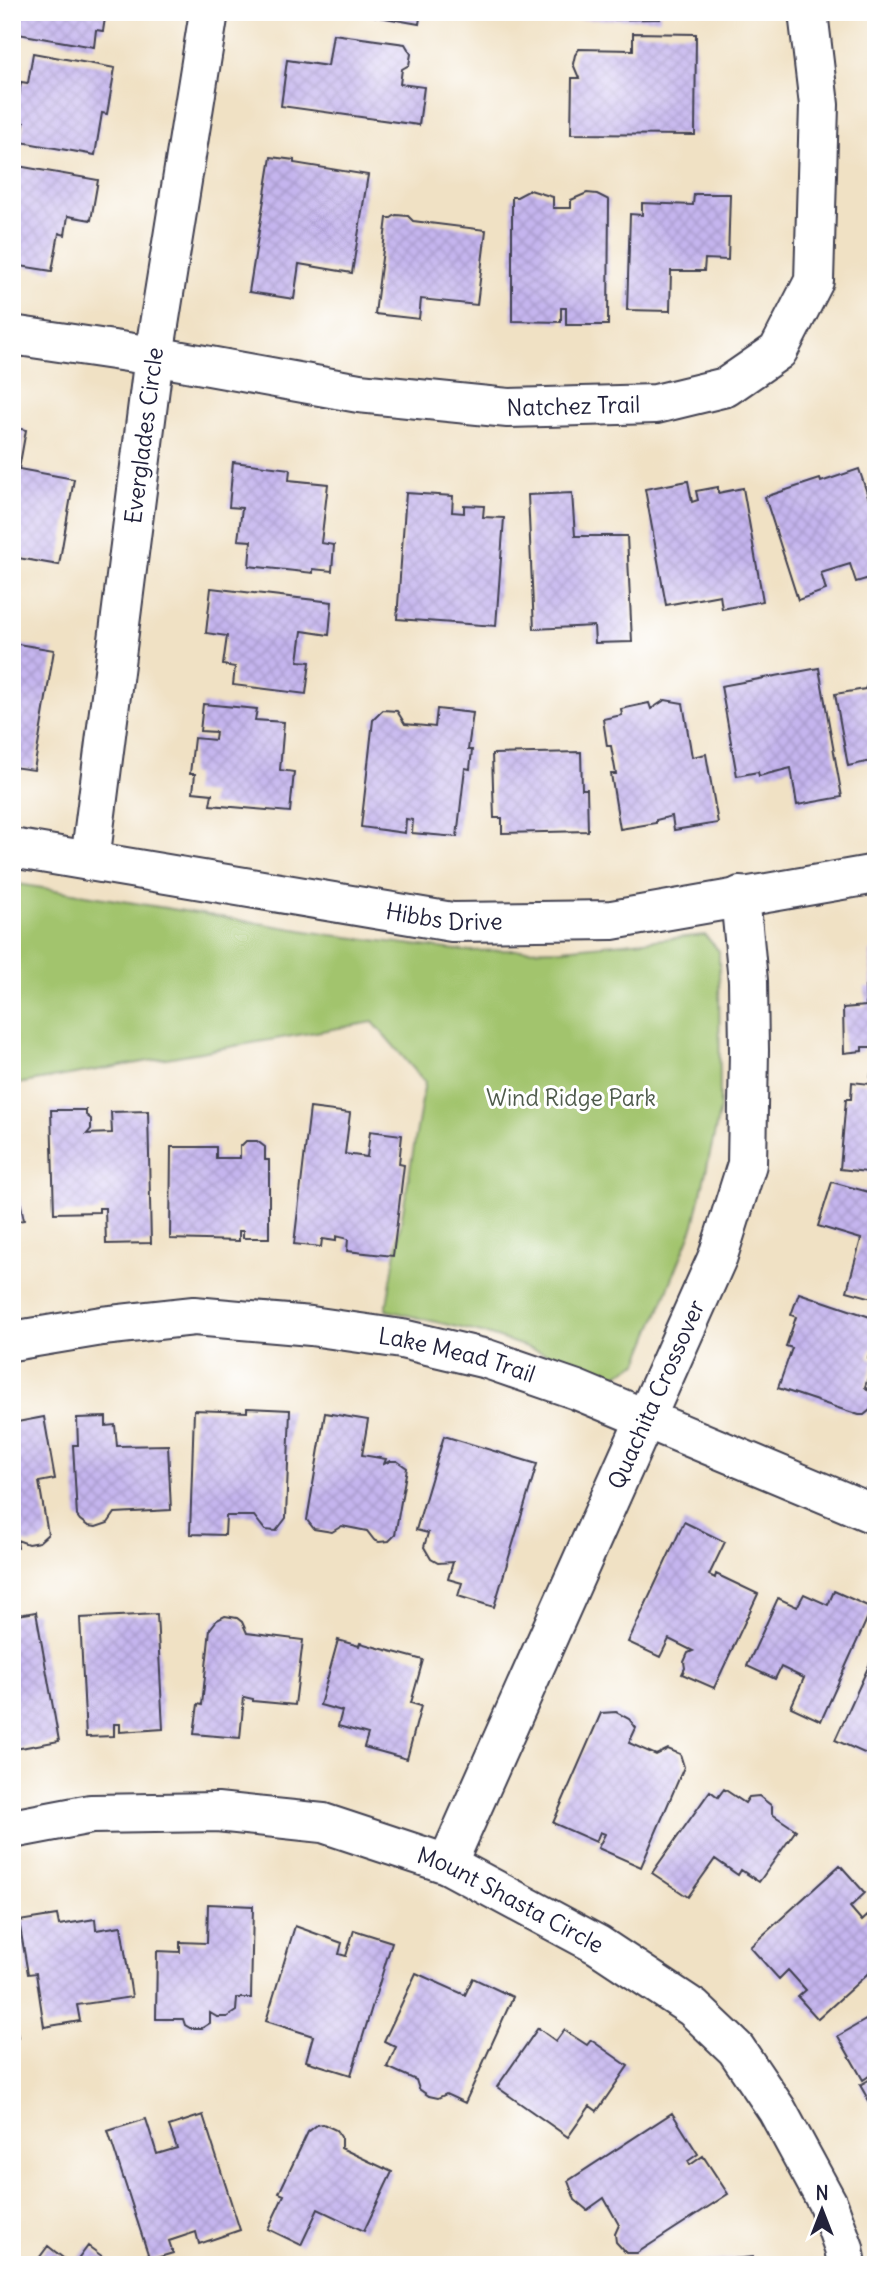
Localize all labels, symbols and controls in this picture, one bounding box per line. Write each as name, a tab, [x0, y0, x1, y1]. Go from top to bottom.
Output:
street label: Everglades Circle	[118, 345, 169, 525]
street label: Natchez Trail	[506, 389, 641, 422]
street label: Hibbs Drive	[384, 896, 503, 936]
park label: Wind Ridge Park	[486, 1083, 656, 1112]
street label: Quachita Crossover	[601, 1295, 711, 1493]
street label: Lake Mead Trail	[377, 1321, 539, 1389]
street label: Mount Shasta Circle	[414, 1840, 609, 1959]
north arrow	[786, 2176, 856, 2246]
text: N	[815, 2181, 829, 2205]

